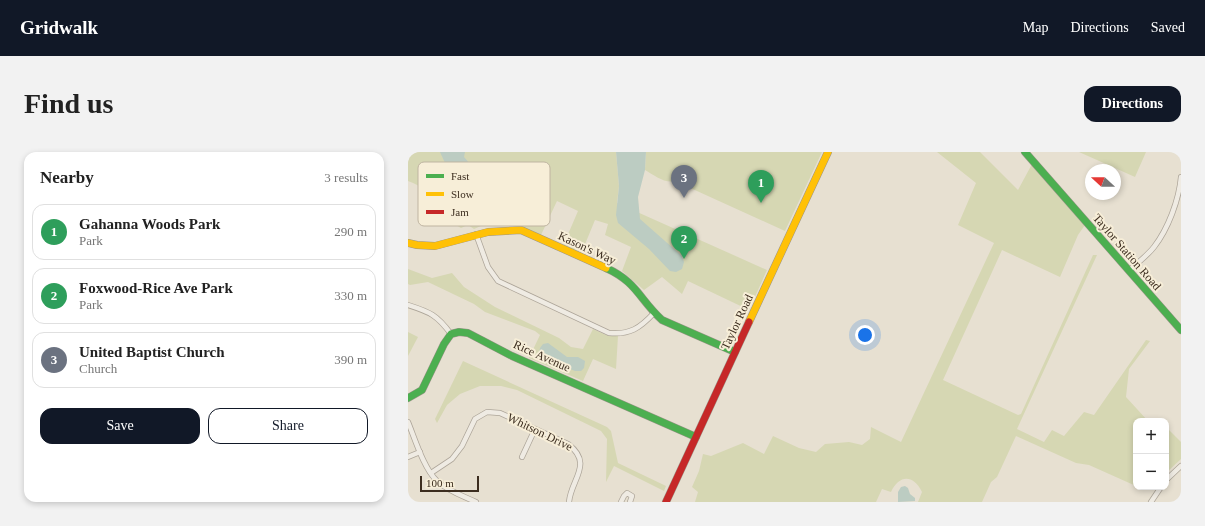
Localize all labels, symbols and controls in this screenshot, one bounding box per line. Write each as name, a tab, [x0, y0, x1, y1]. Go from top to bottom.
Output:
text: Gridwalk	[20, 17, 98, 38]
text: Map	[1023, 20, 1048, 35]
text: Directions	[1070, 20, 1129, 35]
text: Saved	[1151, 20, 1185, 35]
button: Directions	[1084, 86, 1181, 122]
text: Find us	[24, 88, 114, 119]
legend	[418, 162, 550, 226]
north arrow	[1085, 164, 1121, 200]
pin: 3	[671, 165, 697, 198]
text: Nearby	[40, 168, 94, 187]
text: 3 results	[324, 170, 368, 185]
text: Fast	[451, 170, 469, 182]
pin: 1	[748, 170, 774, 203]
text: Slow	[451, 188, 474, 200]
text: Jam	[451, 206, 469, 218]
street label: Taylor Station Road	[1090, 211, 1164, 293]
text: Gahanna Woods Park	[79, 216, 220, 232]
text: 1	[51, 224, 57, 239]
text: 290 m	[334, 224, 367, 239]
pin: 2	[671, 226, 697, 259]
street label: Kason's Way	[556, 229, 618, 267]
text: Park	[79, 233, 103, 248]
text: Foxwood-Rice Ave Park	[79, 280, 233, 296]
text: 2	[51, 288, 57, 303]
text: 330 m	[334, 288, 367, 303]
street label: Taylor Road	[718, 292, 756, 352]
text: Park	[79, 297, 103, 312]
your location	[855, 325, 875, 345]
street label: Rice Avenue	[511, 337, 573, 375]
text: United Baptist Church	[79, 344, 225, 360]
text: 3	[51, 352, 57, 367]
text: 390 m	[334, 352, 367, 367]
text: Church	[79, 361, 117, 376]
button: Save	[40, 408, 200, 444]
button: Share	[208, 408, 368, 444]
street label: Whitson Drive	[505, 410, 575, 454]
map controls	[1133, 418, 1169, 490]
button: +	[1133, 418, 1169, 454]
button: −	[1133, 454, 1169, 490]
scale bar	[420, 474, 479, 493]
text: 100 m	[426, 477, 454, 489]

